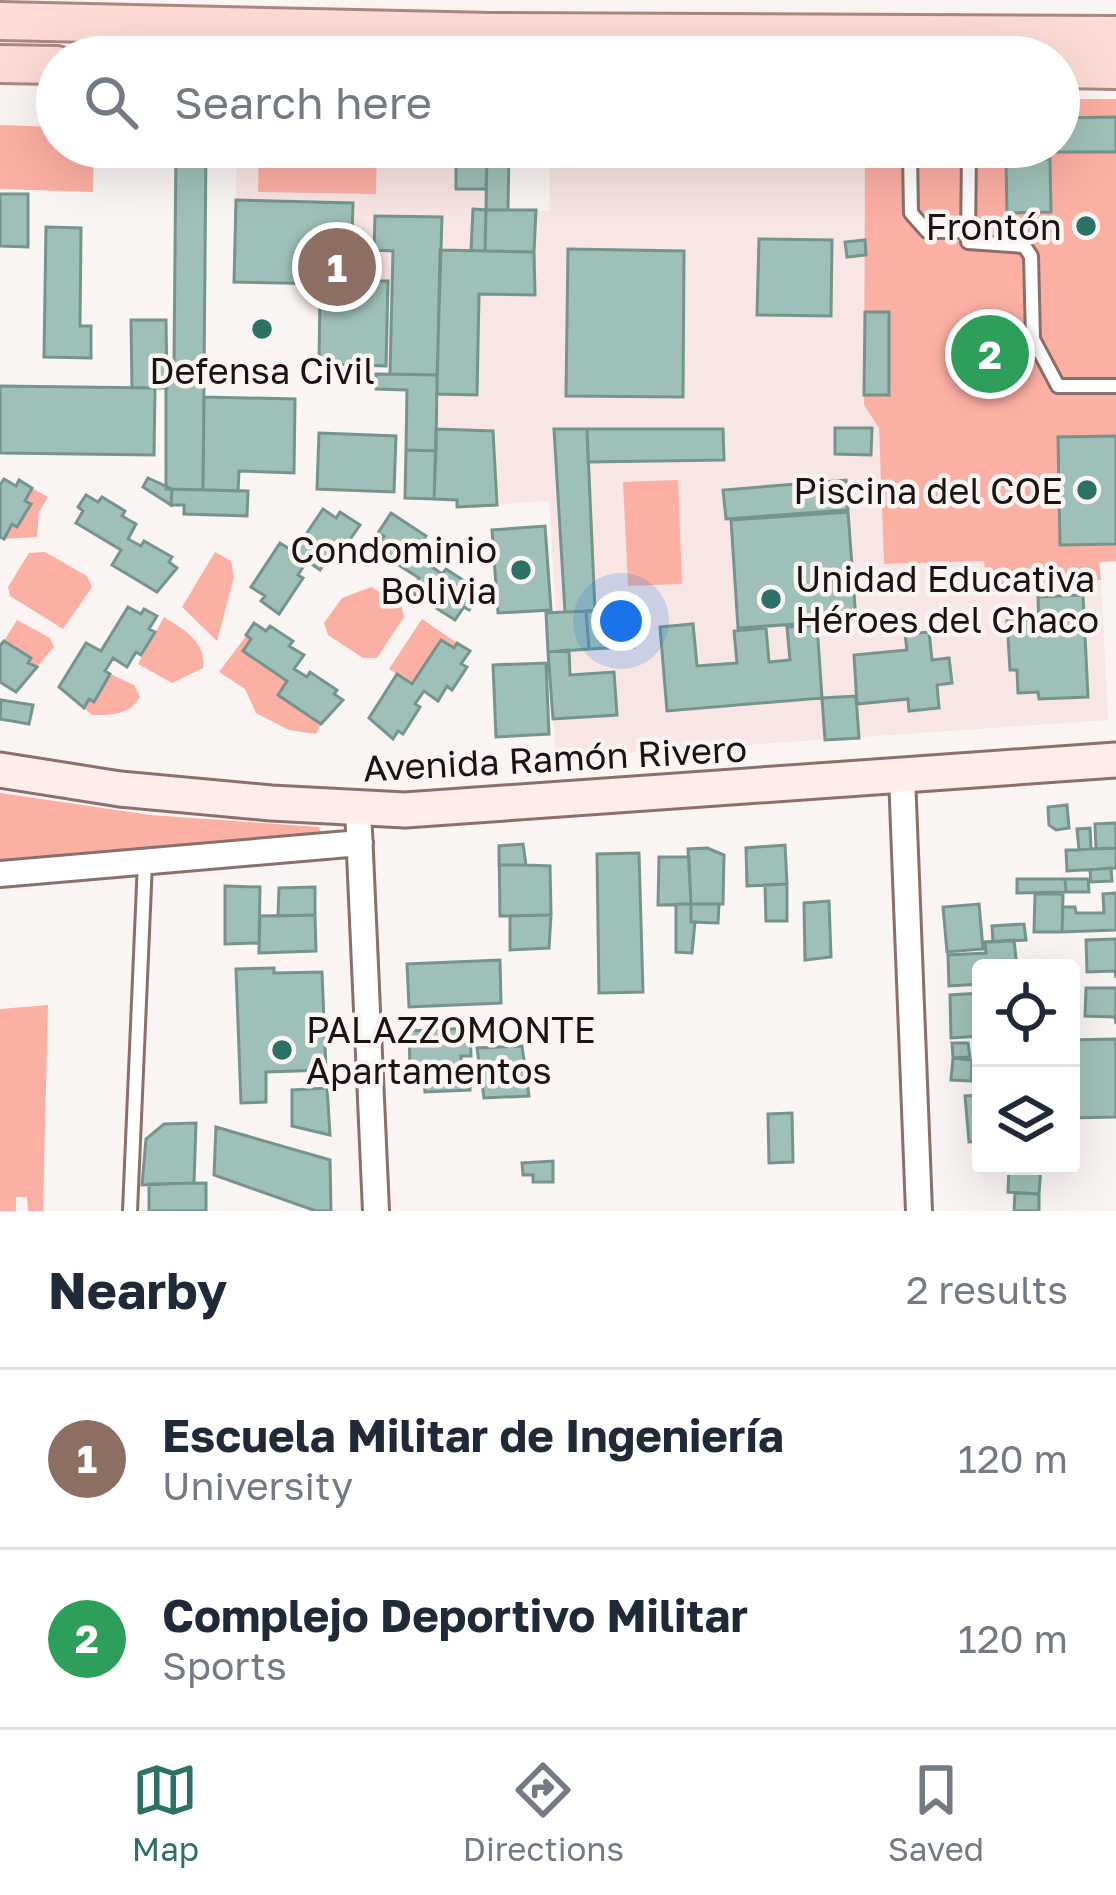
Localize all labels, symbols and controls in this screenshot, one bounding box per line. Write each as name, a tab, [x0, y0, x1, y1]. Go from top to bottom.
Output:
search box	[36, 36, 1080, 168]
icon: search	[78, 69, 144, 135]
text: Search here	[174, 75, 432, 129]
place label: Frontón	[925, 205, 1062, 248]
marker: Frontón	[1073, 213, 1099, 239]
pin: 1	[298, 222, 376, 312]
pin: 2	[951, 309, 1029, 399]
marker: Defensa Civil	[249, 316, 275, 342]
place label: Defensa Civil	[149, 349, 375, 392]
place label: Piscina del COE	[793, 469, 1063, 512]
marker: Piscina del COE	[1074, 477, 1100, 503]
place label: Condominio Bolivia	[290, 528, 497, 612]
marker: Condominio Bolivia	[508, 557, 534, 583]
place label: Unidad Educativa Héroes del Chaco	[795, 557, 1099, 641]
marker: Unidad Educativa Héroes del Chaco	[758, 586, 784, 612]
your location	[591, 591, 651, 651]
street label: Avenida Ramón Rivero	[362, 726, 748, 790]
map controls	[972, 959, 1080, 1175]
button: locate	[972, 959, 1080, 1067]
place label: PALAZZOMONTE Apartamentos	[306, 1008, 596, 1092]
marker: PALAZZOMONTE Apartamentos	[269, 1037, 295, 1063]
button: layers	[972, 1067, 1080, 1175]
text: Nearby	[48, 1259, 227, 1320]
text: 2 results	[906, 1266, 1068, 1313]
text: Escuela Militar de Ingeniería	[162, 1408, 784, 1462]
text: 1	[77, 1435, 97, 1482]
text: 120 m	[958, 1435, 1068, 1482]
text: University	[162, 1462, 353, 1509]
text: Complejo Deportivo Militar	[162, 1588, 748, 1642]
text: 2	[75, 1615, 99, 1662]
text: 120 m	[958, 1615, 1068, 1662]
text: Sports	[162, 1642, 287, 1689]
tab: Map	[132, 1757, 199, 1868]
tab: Directions	[463, 1757, 624, 1868]
tab: Saved	[888, 1757, 984, 1868]

